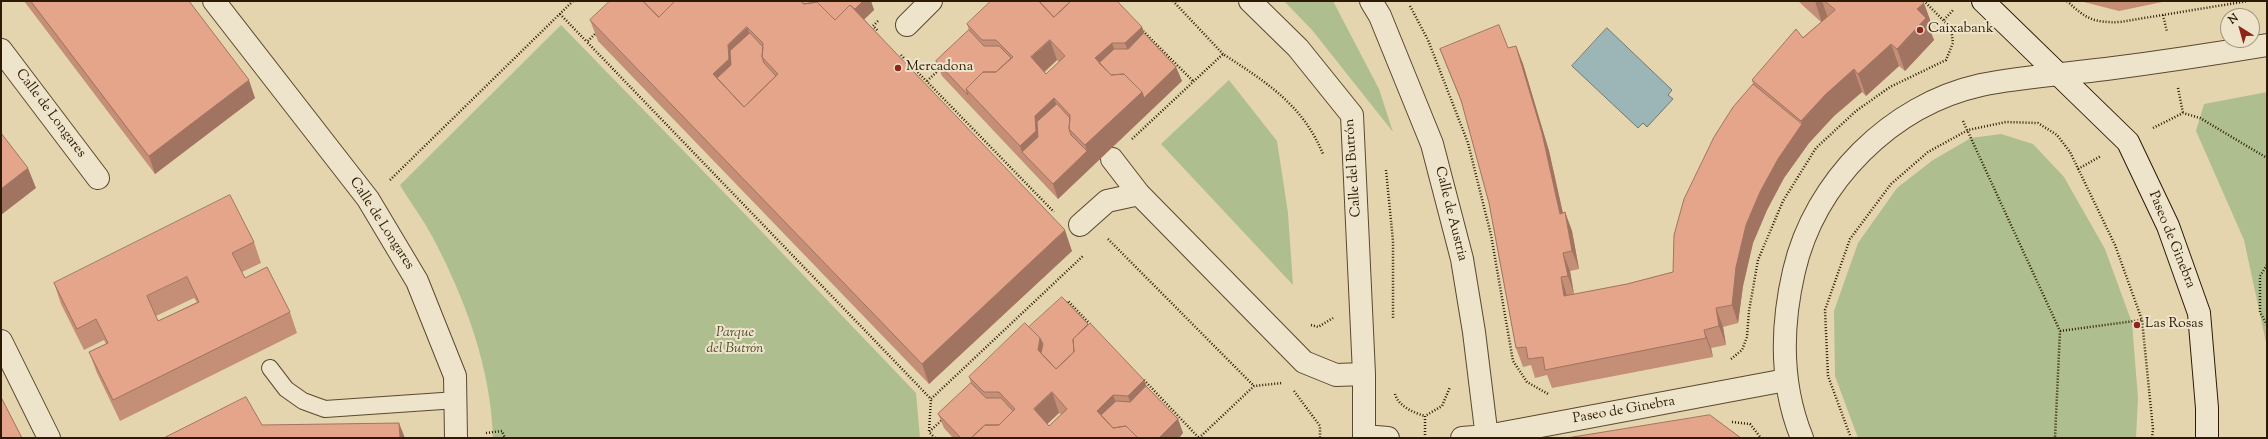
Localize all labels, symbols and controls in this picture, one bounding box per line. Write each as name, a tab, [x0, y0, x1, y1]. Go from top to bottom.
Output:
north arrow	[2220, 8, 2260, 48]
text: N	[2225, 10, 2242, 28]
place label: Caixabank	[1928, 22, 1994, 38]
marker: Caixabank	[1915, 25, 1925, 35]
place label: Mercadona	[906, 60, 973, 76]
marker: Mercadona	[893, 63, 903, 73]
street label: Calle de Longares	[11, 66, 89, 162]
street label: Calle del Butrón	[1342, 118, 1366, 218]
street label: Calle de Austria	[1430, 165, 1470, 263]
street label: Calle de Longares	[345, 175, 417, 273]
street label: Paseo de Ginebra	[2144, 189, 2198, 291]
place label: Las Rosas	[2145, 317, 2203, 333]
marker: Las Rosas	[2132, 320, 2142, 330]
park label: Parque del Butrón	[707, 326, 763, 358]
street label: Paseo de Ginebra	[1572, 394, 1676, 428]

